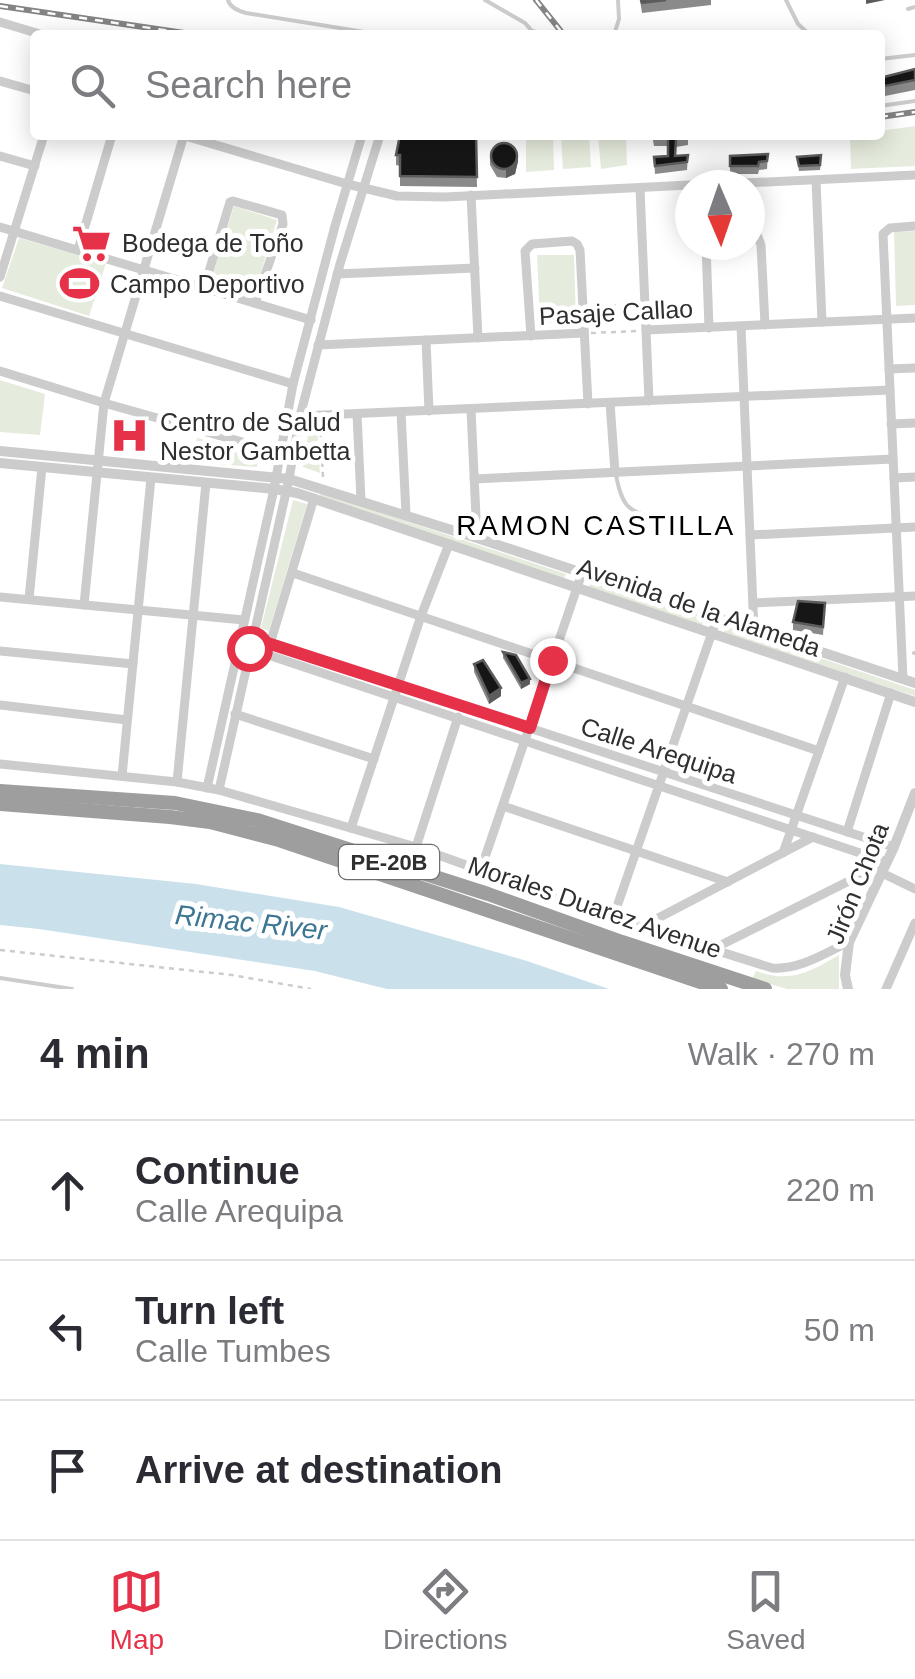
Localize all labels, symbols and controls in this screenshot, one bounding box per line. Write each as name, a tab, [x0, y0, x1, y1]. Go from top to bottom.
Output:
search box	[30, 30, 885, 140]
icon: search	[65, 58, 120, 113]
text: Search here	[145, 64, 352, 106]
north arrow	[675, 170, 765, 260]
supermarket icon: Bodega de Toño	[71, 222, 113, 264]
place label: Bodega de Toño	[122, 229, 304, 257]
sports icon: Campo Deportivo	[59, 263, 101, 305]
place label: Campo Deportivo	[110, 270, 305, 298]
street label: Pasaje Callao	[538, 294, 694, 330]
place label: Centro de Salud Nestor Gambetta	[160, 408, 350, 465]
hospital icon: Centro de Salud Nestor Gambetta	[109, 415, 151, 457]
district label: RAMON CASTILLA	[456, 510, 736, 541]
street label: Avenida de la Alameda	[574, 552, 824, 662]
route start	[227, 626, 273, 672]
route end	[530, 638, 576, 684]
street label: Calle Arequipa	[577, 712, 741, 788]
street label: Jirón Chota	[820, 818, 894, 948]
road number: PE-20B	[339, 845, 439, 879]
street label: Morales Duarez Avenue	[465, 850, 725, 964]
water label: Rimac River	[174, 899, 330, 946]
text: 4 min	[40, 1030, 150, 1077]
text: Walk · 270 m	[688, 1036, 875, 1072]
text: Continue	[135, 1150, 300, 1192]
icon: ahead	[40, 1163, 95, 1218]
text: 220 m	[786, 1172, 875, 1208]
text: Calle Arequipa	[135, 1193, 343, 1229]
text: Turn left	[135, 1290, 284, 1332]
icon: left	[40, 1303, 95, 1358]
text: 50 m	[804, 1312, 875, 1348]
text: Calle Tumbes	[135, 1333, 331, 1369]
icon: arrive	[40, 1443, 95, 1498]
text: Arrive at destination	[135, 1449, 502, 1491]
tab: Map	[109, 1564, 164, 1656]
tab: Directions	[383, 1564, 508, 1656]
tab: Saved	[726, 1564, 806, 1656]

